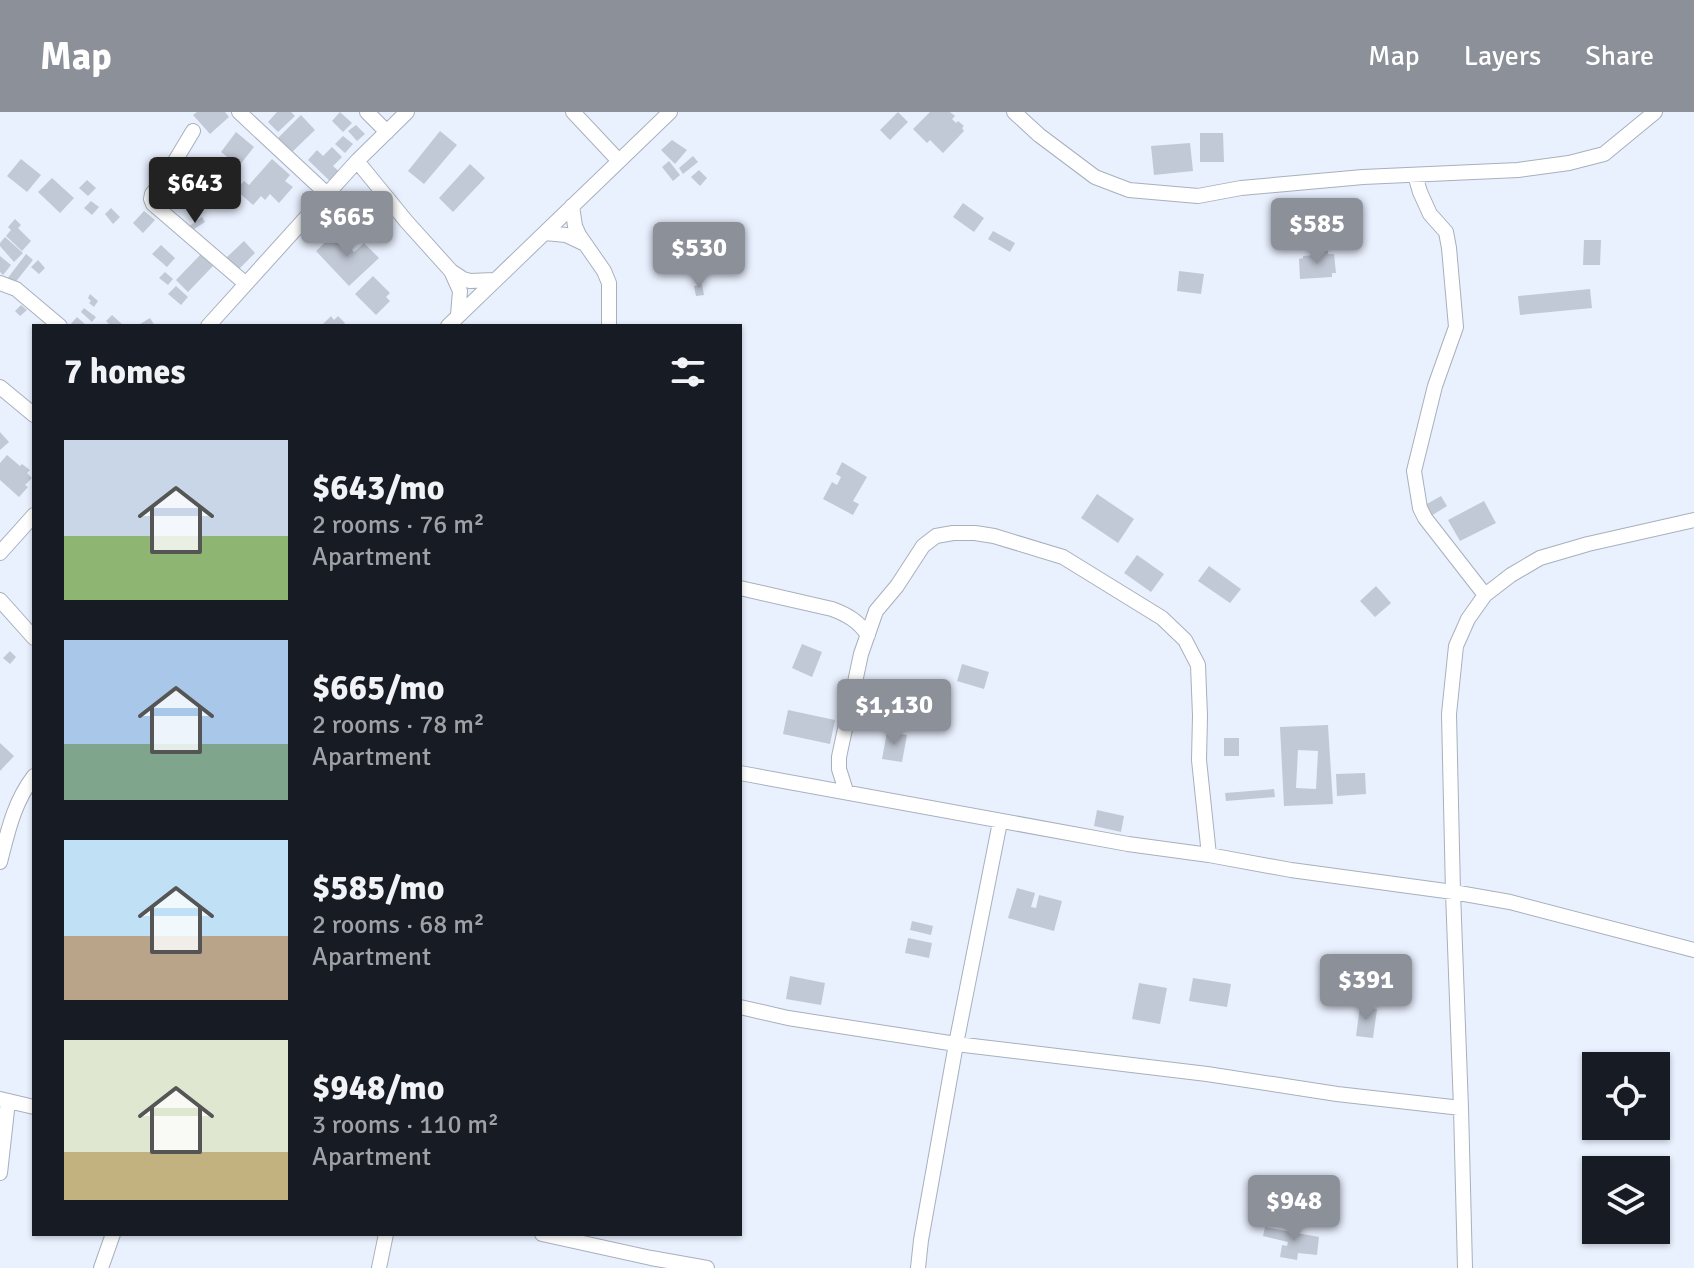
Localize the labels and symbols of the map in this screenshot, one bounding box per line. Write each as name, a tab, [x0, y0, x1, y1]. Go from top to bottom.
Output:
pin: $643	[148, 157, 242, 225]
pin: $665	[300, 191, 394, 259]
pin: $585	[1270, 198, 1364, 266]
pin: $530	[652, 222, 746, 290]
pin: $1,130	[829, 679, 959, 747]
pin: $391	[1319, 954, 1413, 1022]
pin: $948	[1247, 1175, 1341, 1243]

